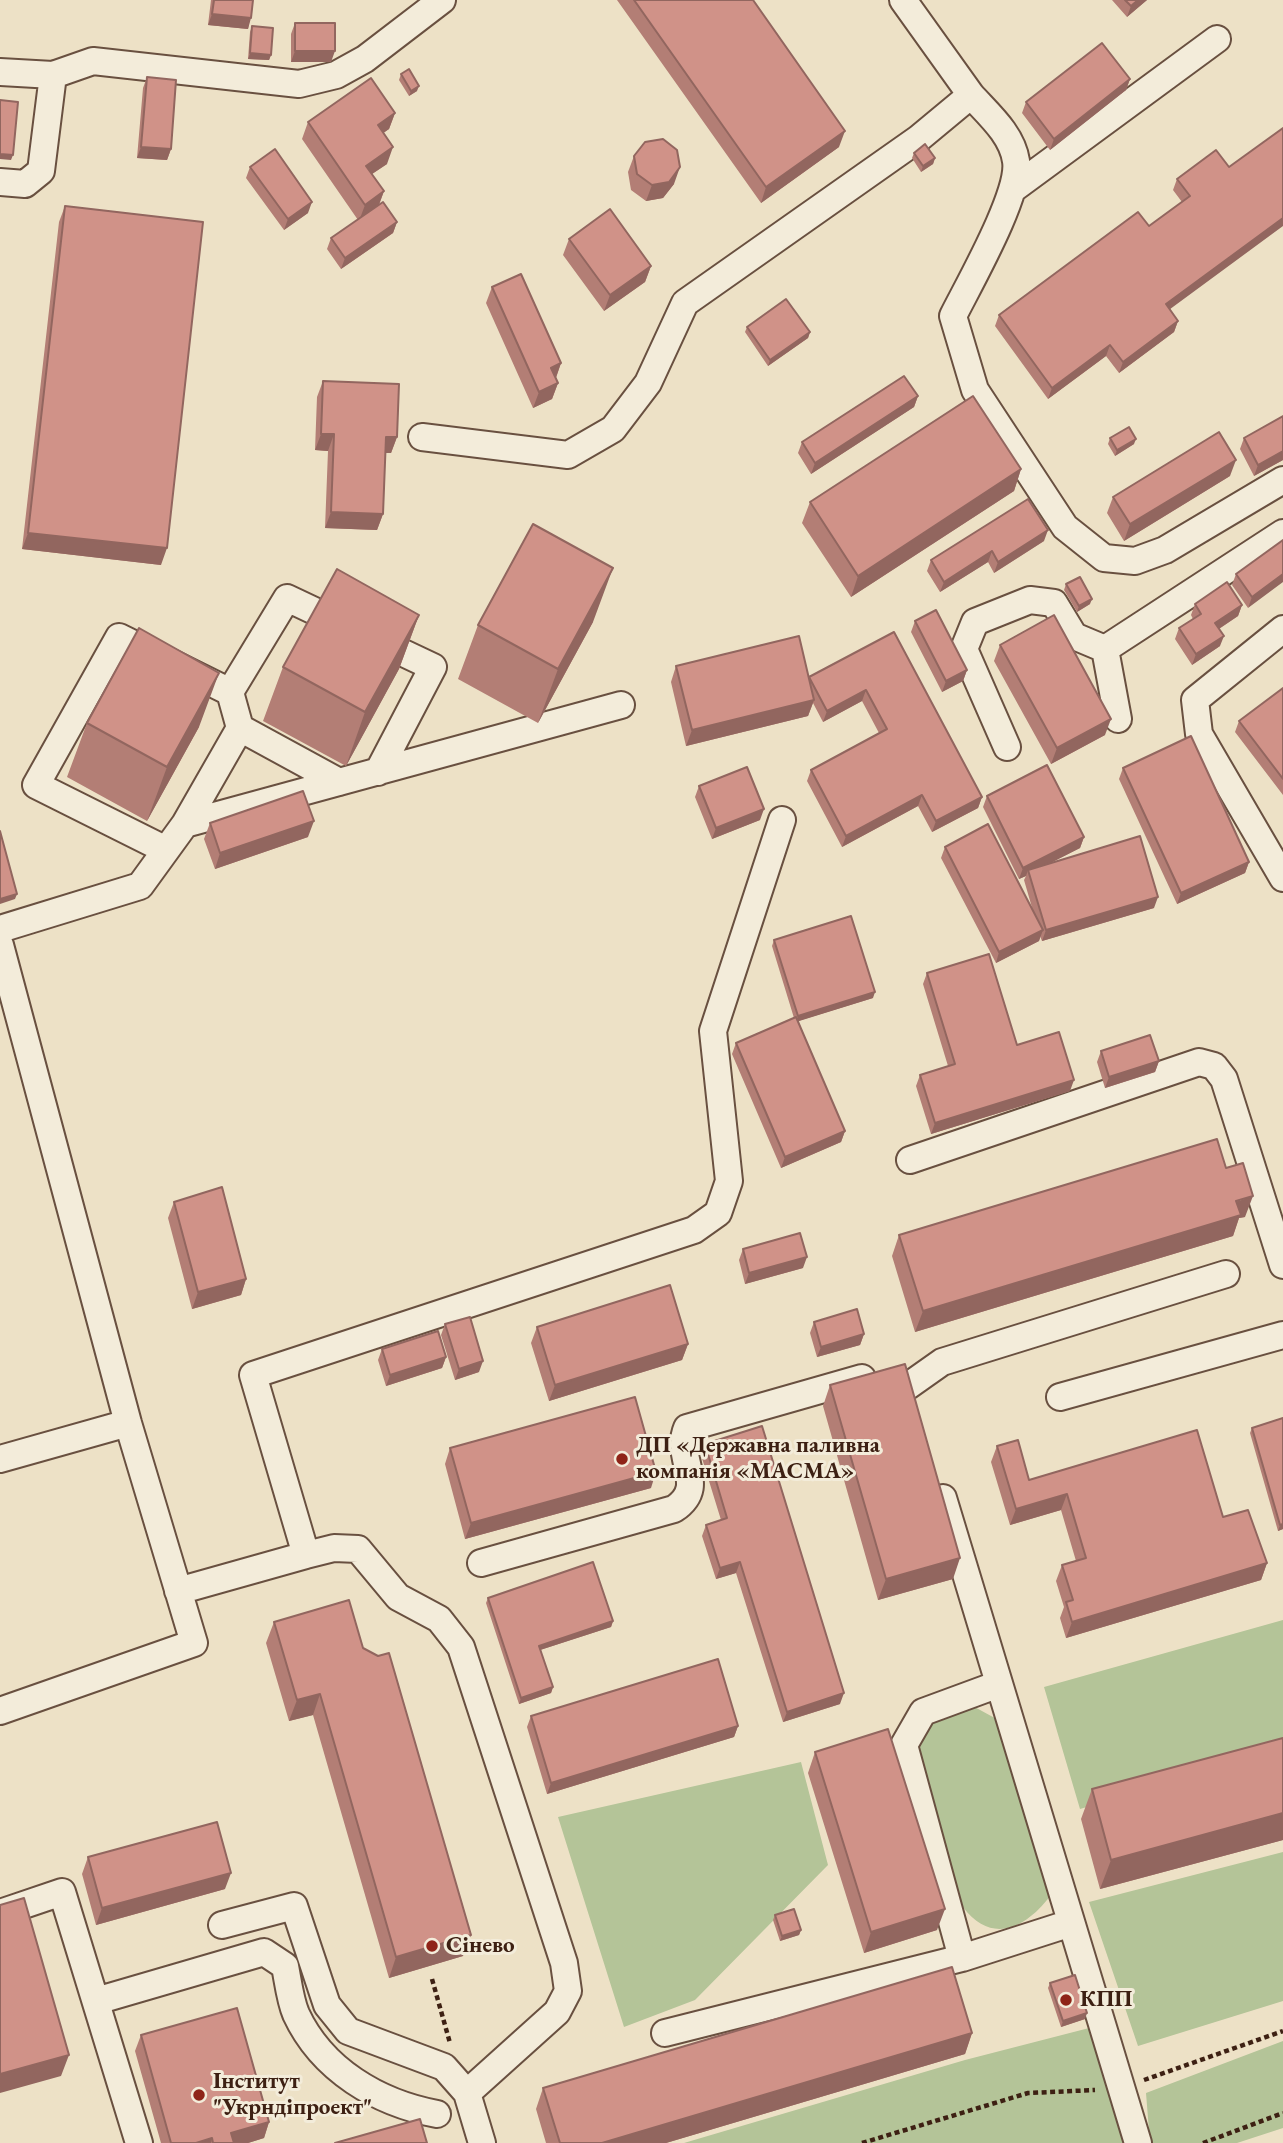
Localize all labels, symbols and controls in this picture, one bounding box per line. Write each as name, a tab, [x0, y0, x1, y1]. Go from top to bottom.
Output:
place label: ДП «Державна паливна компанія «МАСМА»	[636, 1432, 880, 1486]
marker: ДП «Державна паливна компанія «МАСМА»	[614, 1451, 630, 1467]
place label: Сінево	[446, 1932, 515, 1960]
marker: Сінево	[424, 1938, 440, 1954]
place label: КПП	[1080, 1986, 1133, 2014]
marker: КПП	[1058, 1992, 1074, 2008]
place label: Інститут "Укрндіпроект"	[213, 2068, 372, 2122]
marker: Інститут "Укрндіпроект"	[191, 2087, 207, 2103]

